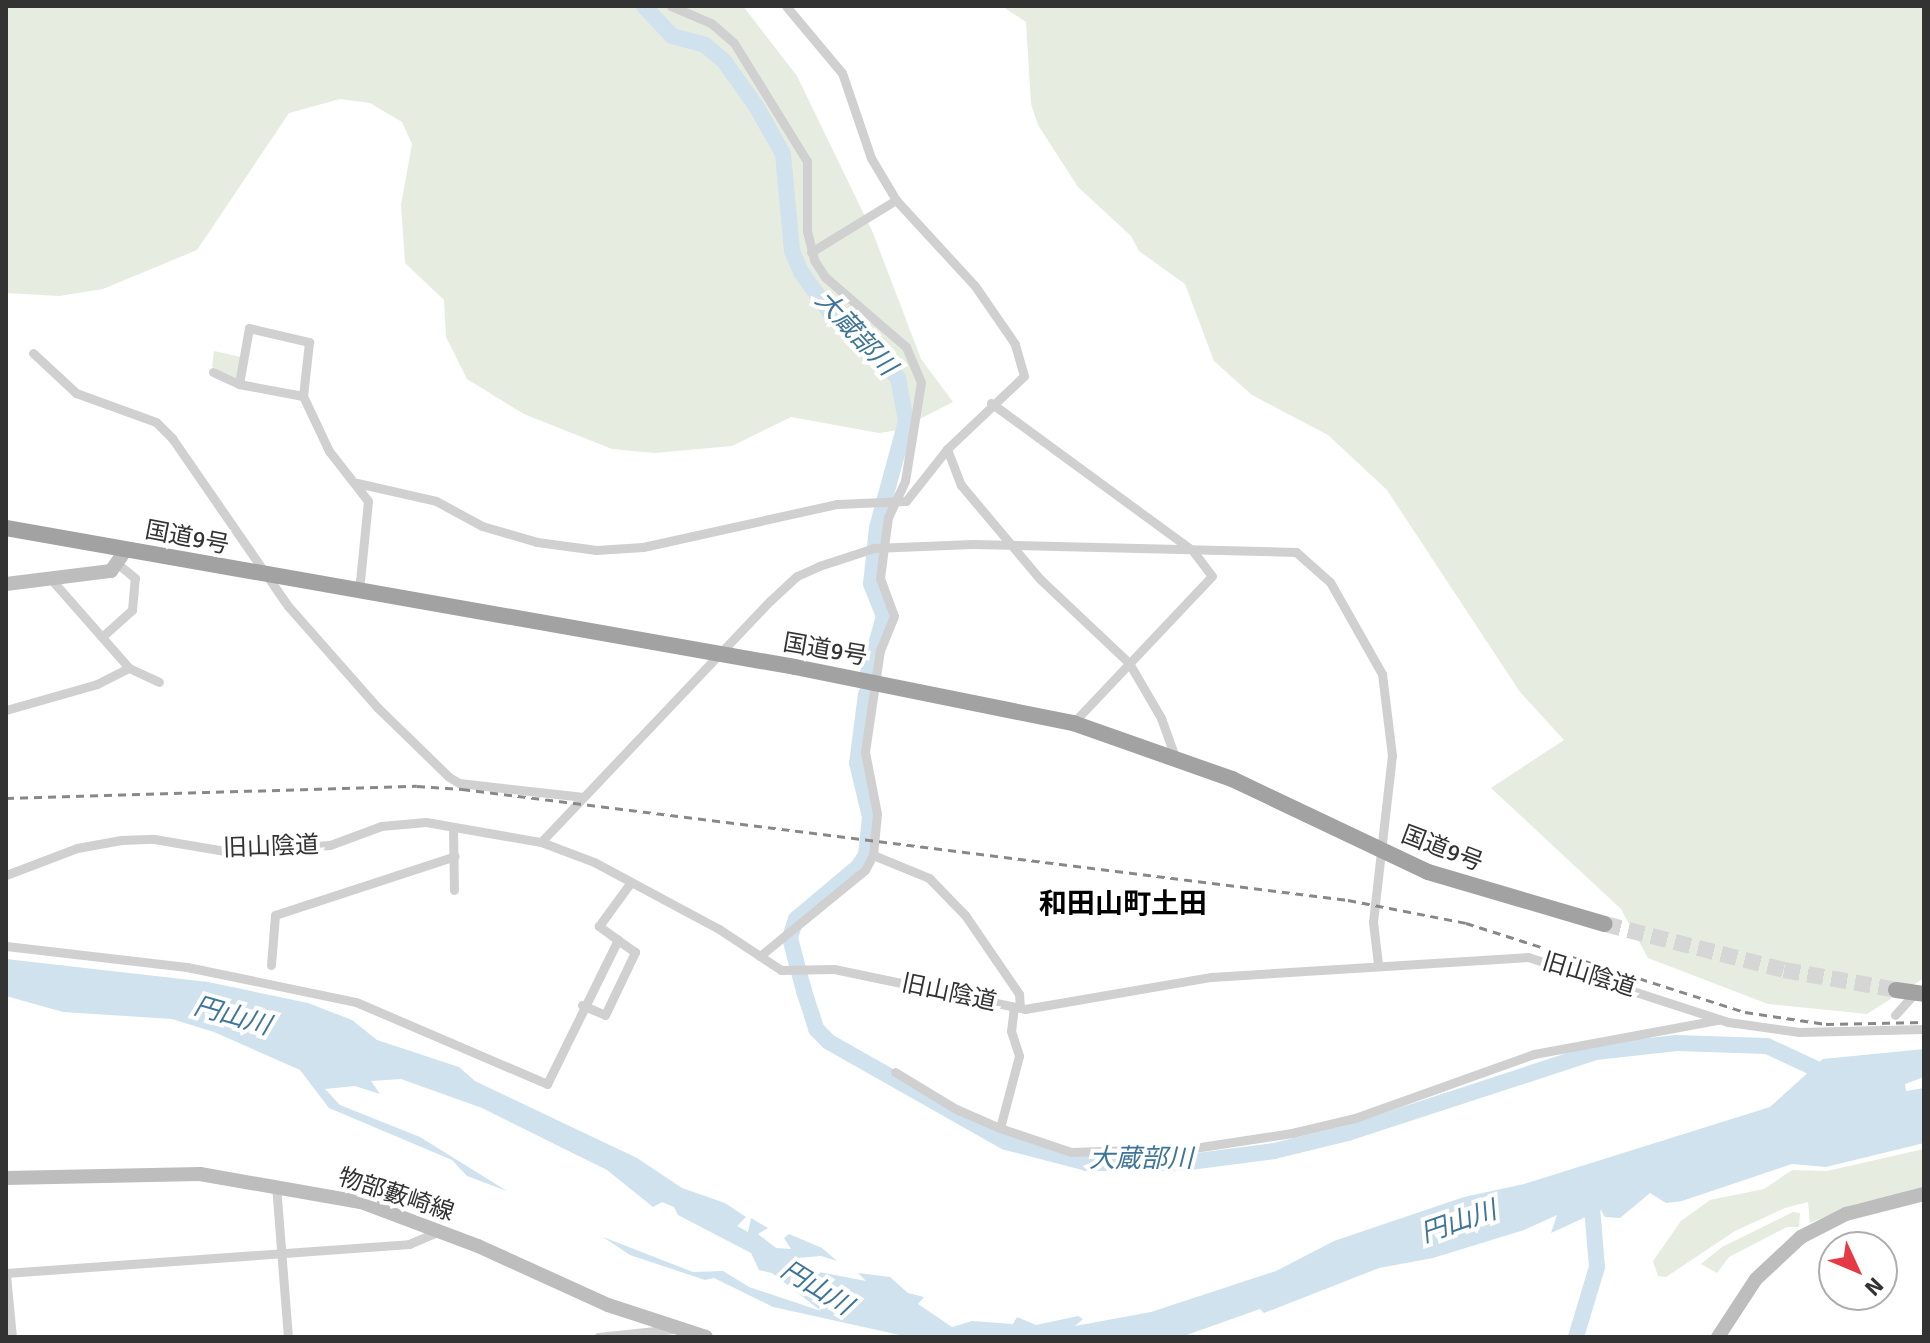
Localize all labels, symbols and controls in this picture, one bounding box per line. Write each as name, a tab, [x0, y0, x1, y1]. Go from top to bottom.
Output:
water label: 大蔵部川	[808, 285, 902, 383]
street label: 国道9号	[143, 516, 231, 560]
street label: 国道9号	[781, 628, 869, 672]
street label: 国道9号	[1397, 820, 1487, 878]
street label: 旧山陰道	[223, 831, 319, 863]
district label: 和田山町土田	[1039, 887, 1207, 921]
street label: 旧山陰道	[1539, 947, 1639, 1003]
street label: 旧山陰道	[899, 969, 999, 1017]
water label: 円山川	[190, 991, 274, 1043]
water label: 大蔵部川	[1089, 1144, 1193, 1176]
street label: 物部藪崎線	[334, 1163, 458, 1227]
water label: 円山川	[1417, 1196, 1501, 1250]
north arrow	[1818, 1231, 1898, 1311]
water label: 円山川	[775, 1255, 857, 1323]
text: N	[1859, 1272, 1889, 1302]

